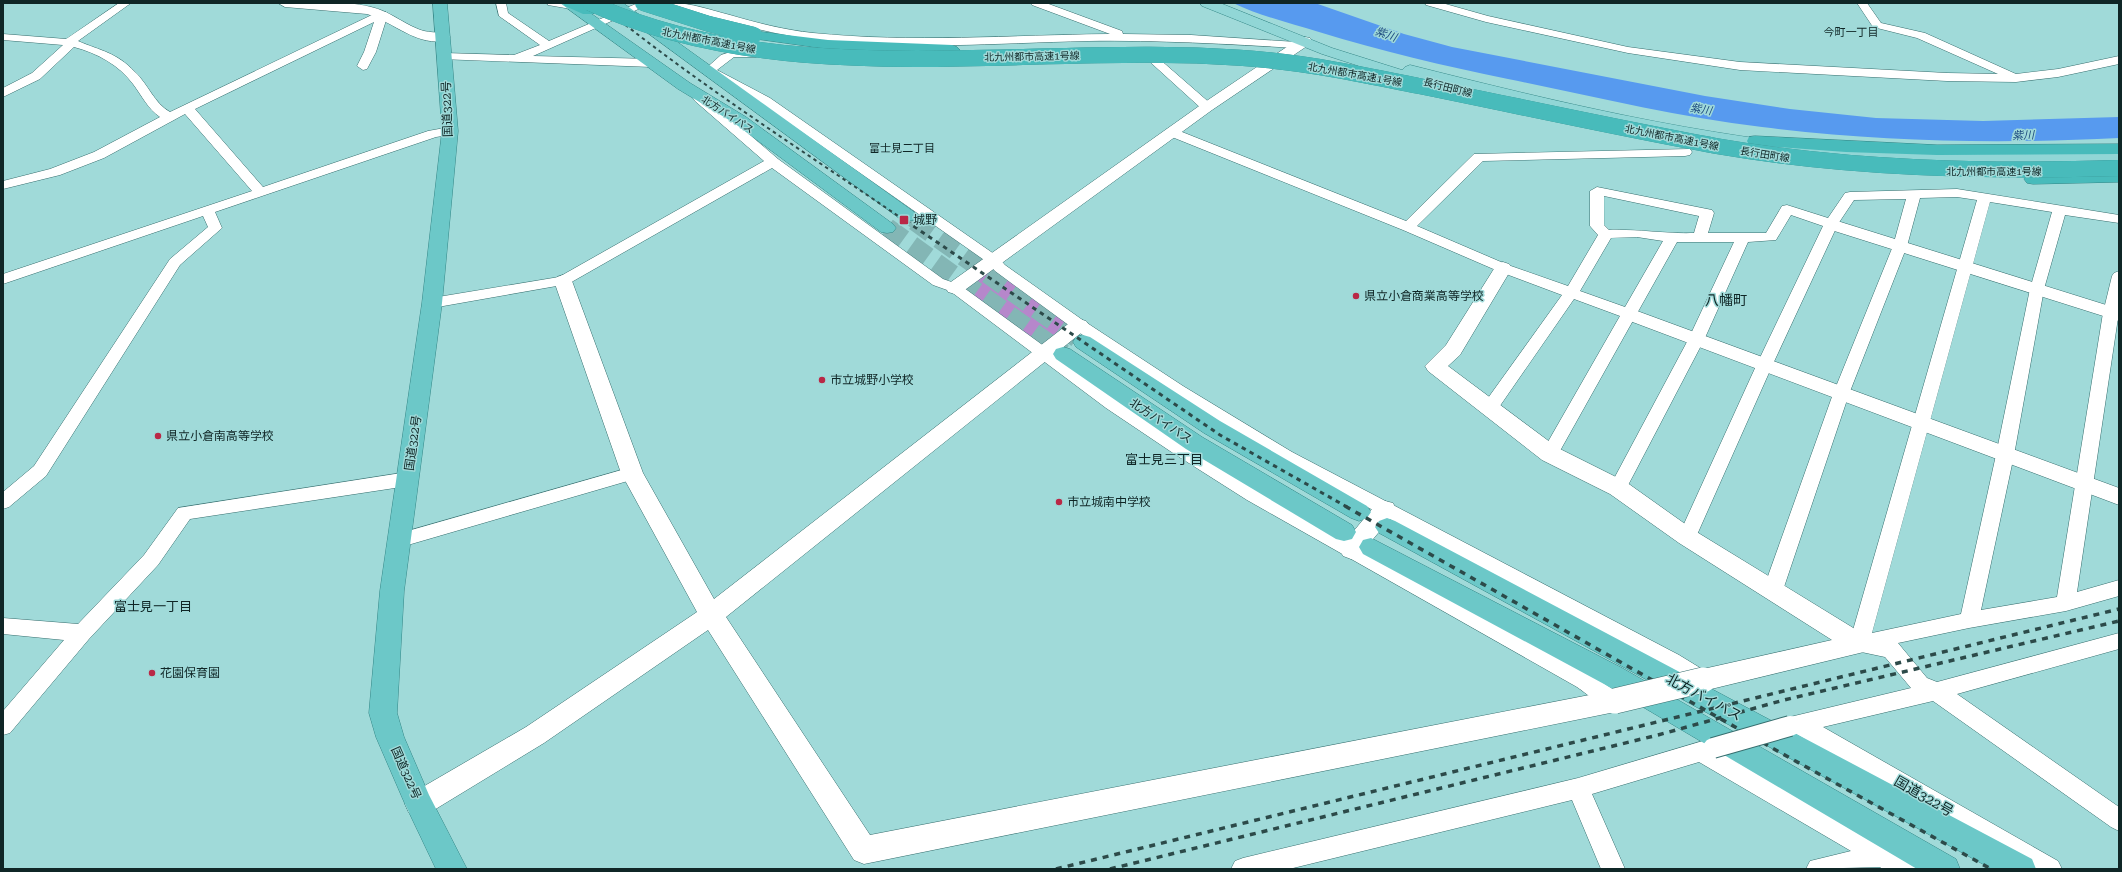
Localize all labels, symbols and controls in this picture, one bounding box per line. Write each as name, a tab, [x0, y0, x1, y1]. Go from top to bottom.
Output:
water label: 紫川	[1373, 25, 1399, 45]
street label: 北九州都市高速1号線	[661, 26, 757, 55]
district label: 今町一丁目	[1824, 26, 1879, 39]
street label: 北九州都市高速1号線	[984, 50, 1080, 63]
street label: 北九州都市高速1号線	[1307, 61, 1403, 88]
street label: 長行田町線	[1422, 76, 1473, 99]
street label: 国道322号	[439, 81, 455, 137]
street label: 北方バイパス	[700, 94, 756, 135]
water label: 紫川	[1689, 101, 1714, 118]
street label: 北九州都市高速1号線	[1624, 123, 1720, 152]
water label: 紫川	[2012, 129, 2035, 142]
district label: 富士見二丁目	[869, 142, 935, 155]
street label: 長行田町線	[1739, 145, 1790, 164]
street label: 北九州都市高速1号線	[1946, 166, 2042, 177]
place label: 城野	[913, 213, 937, 227]
marker: 城野	[898, 214, 910, 226]
place label: 県立小倉商業高等学校	[1364, 289, 1484, 303]
marker: 県立小倉商業高等学校	[1351, 291, 1361, 301]
district label: 八幡町	[1705, 292, 1747, 308]
place label: 市立城野小学校	[830, 373, 914, 387]
marker: 市立城野小学校	[817, 375, 827, 385]
street label: 北方バイパス	[1127, 396, 1195, 446]
street label: 国道322号	[402, 414, 424, 472]
place label: 県立小倉南高等学校	[166, 429, 274, 443]
marker: 県立小倉南高等学校	[153, 431, 163, 441]
district label: 富士見三丁目	[1125, 452, 1203, 467]
place label: 市立城南中学校	[1067, 495, 1151, 509]
marker: 市立城南中学校	[1054, 497, 1064, 507]
district label: 富士見一丁目	[114, 599, 192, 614]
place label: 花園保育園	[160, 666, 220, 680]
marker: 花園保育園	[147, 668, 157, 678]
street label: 北方バイパス	[1663, 670, 1745, 724]
street label: 国道322号	[388, 744, 424, 802]
street label: 国道322号	[1892, 773, 1956, 819]

